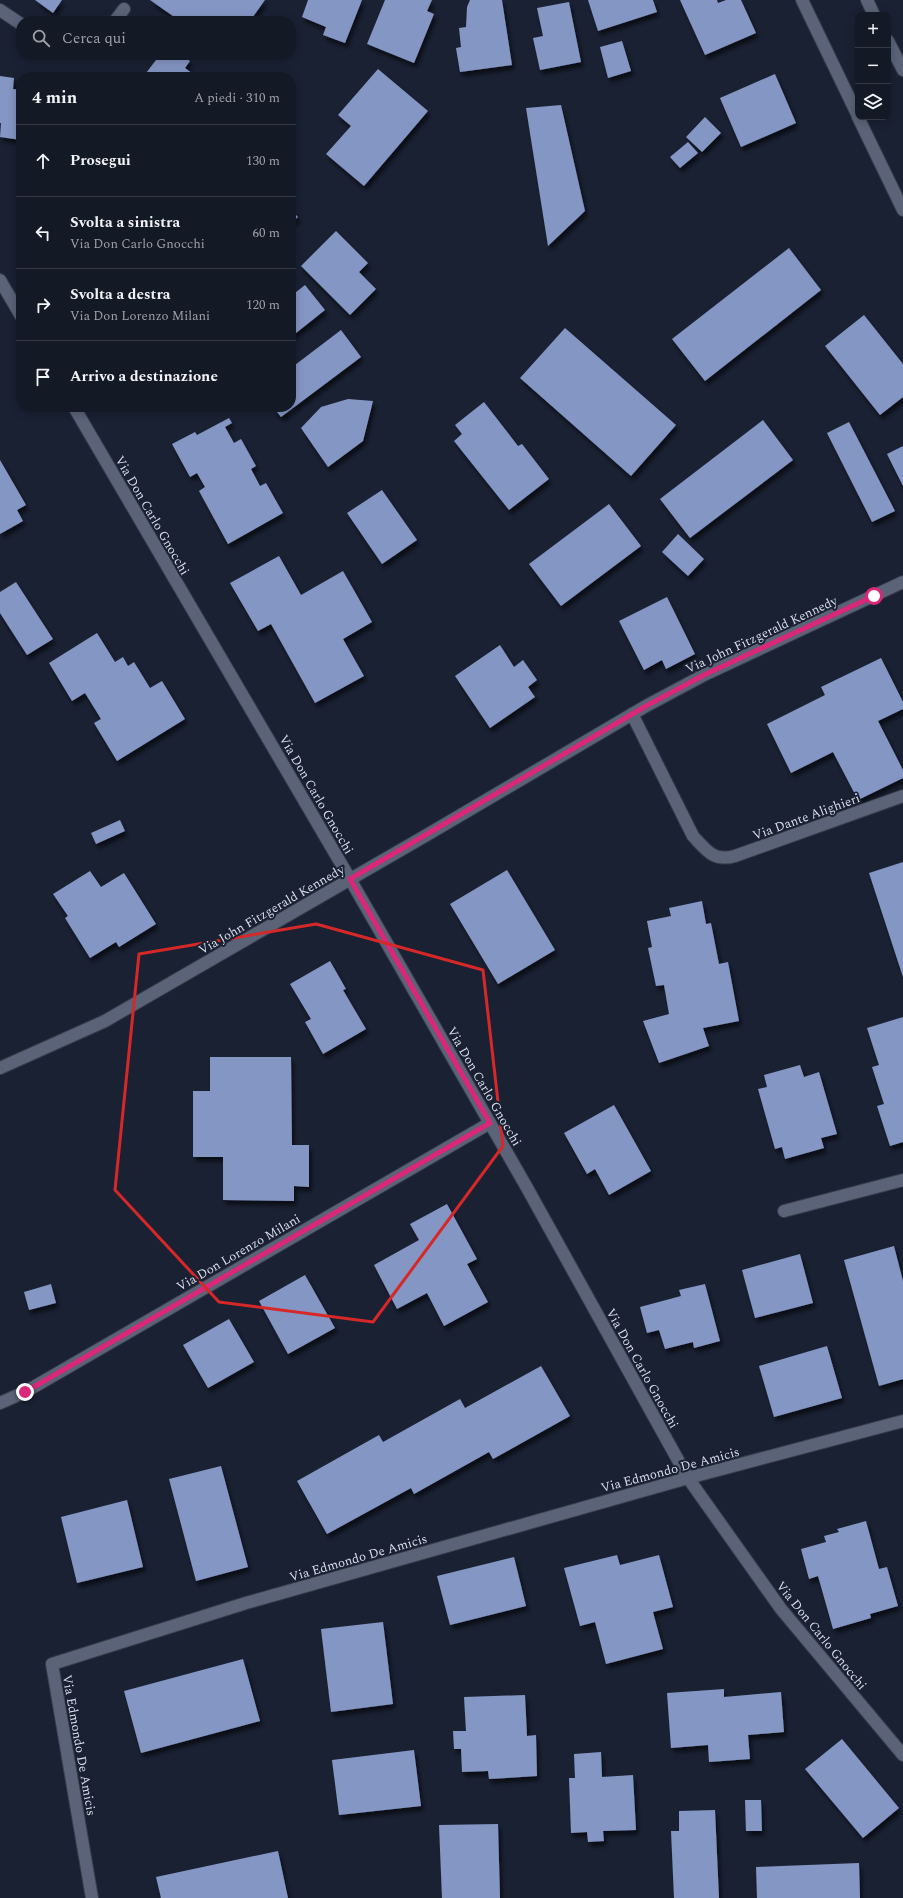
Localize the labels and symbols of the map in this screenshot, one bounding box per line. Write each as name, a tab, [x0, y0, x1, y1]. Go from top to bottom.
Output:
street label: Via Don Carlo Gnocchi	[110, 452, 195, 579]
route start	[865, 587, 883, 605]
street label: Via John Fitzgerald Kennedy	[682, 590, 841, 679]
street label: Via Don Carlo Gnocchi	[274, 731, 359, 858]
street label: Via Dante Alighieri	[750, 788, 863, 846]
street label: Via John Fitzgerald Kennedy	[195, 859, 349, 960]
street label: Via Don Carlo Gnocchi	[442, 1023, 527, 1150]
street label: Via Don Lorenzo Milani	[173, 1209, 304, 1297]
street label: Via Don Carlo Gnocchi	[601, 1305, 684, 1432]
route end	[16, 1383, 34, 1401]
street label: Via Edmondo De Amicis	[599, 1442, 742, 1498]
street label: Via Edmondo De Amicis	[287, 1529, 430, 1587]
street label: Via Don Carlo Gnocchi	[771, 1577, 871, 1694]
street label: Via Edmondo De Amicis	[57, 1673, 101, 1817]

